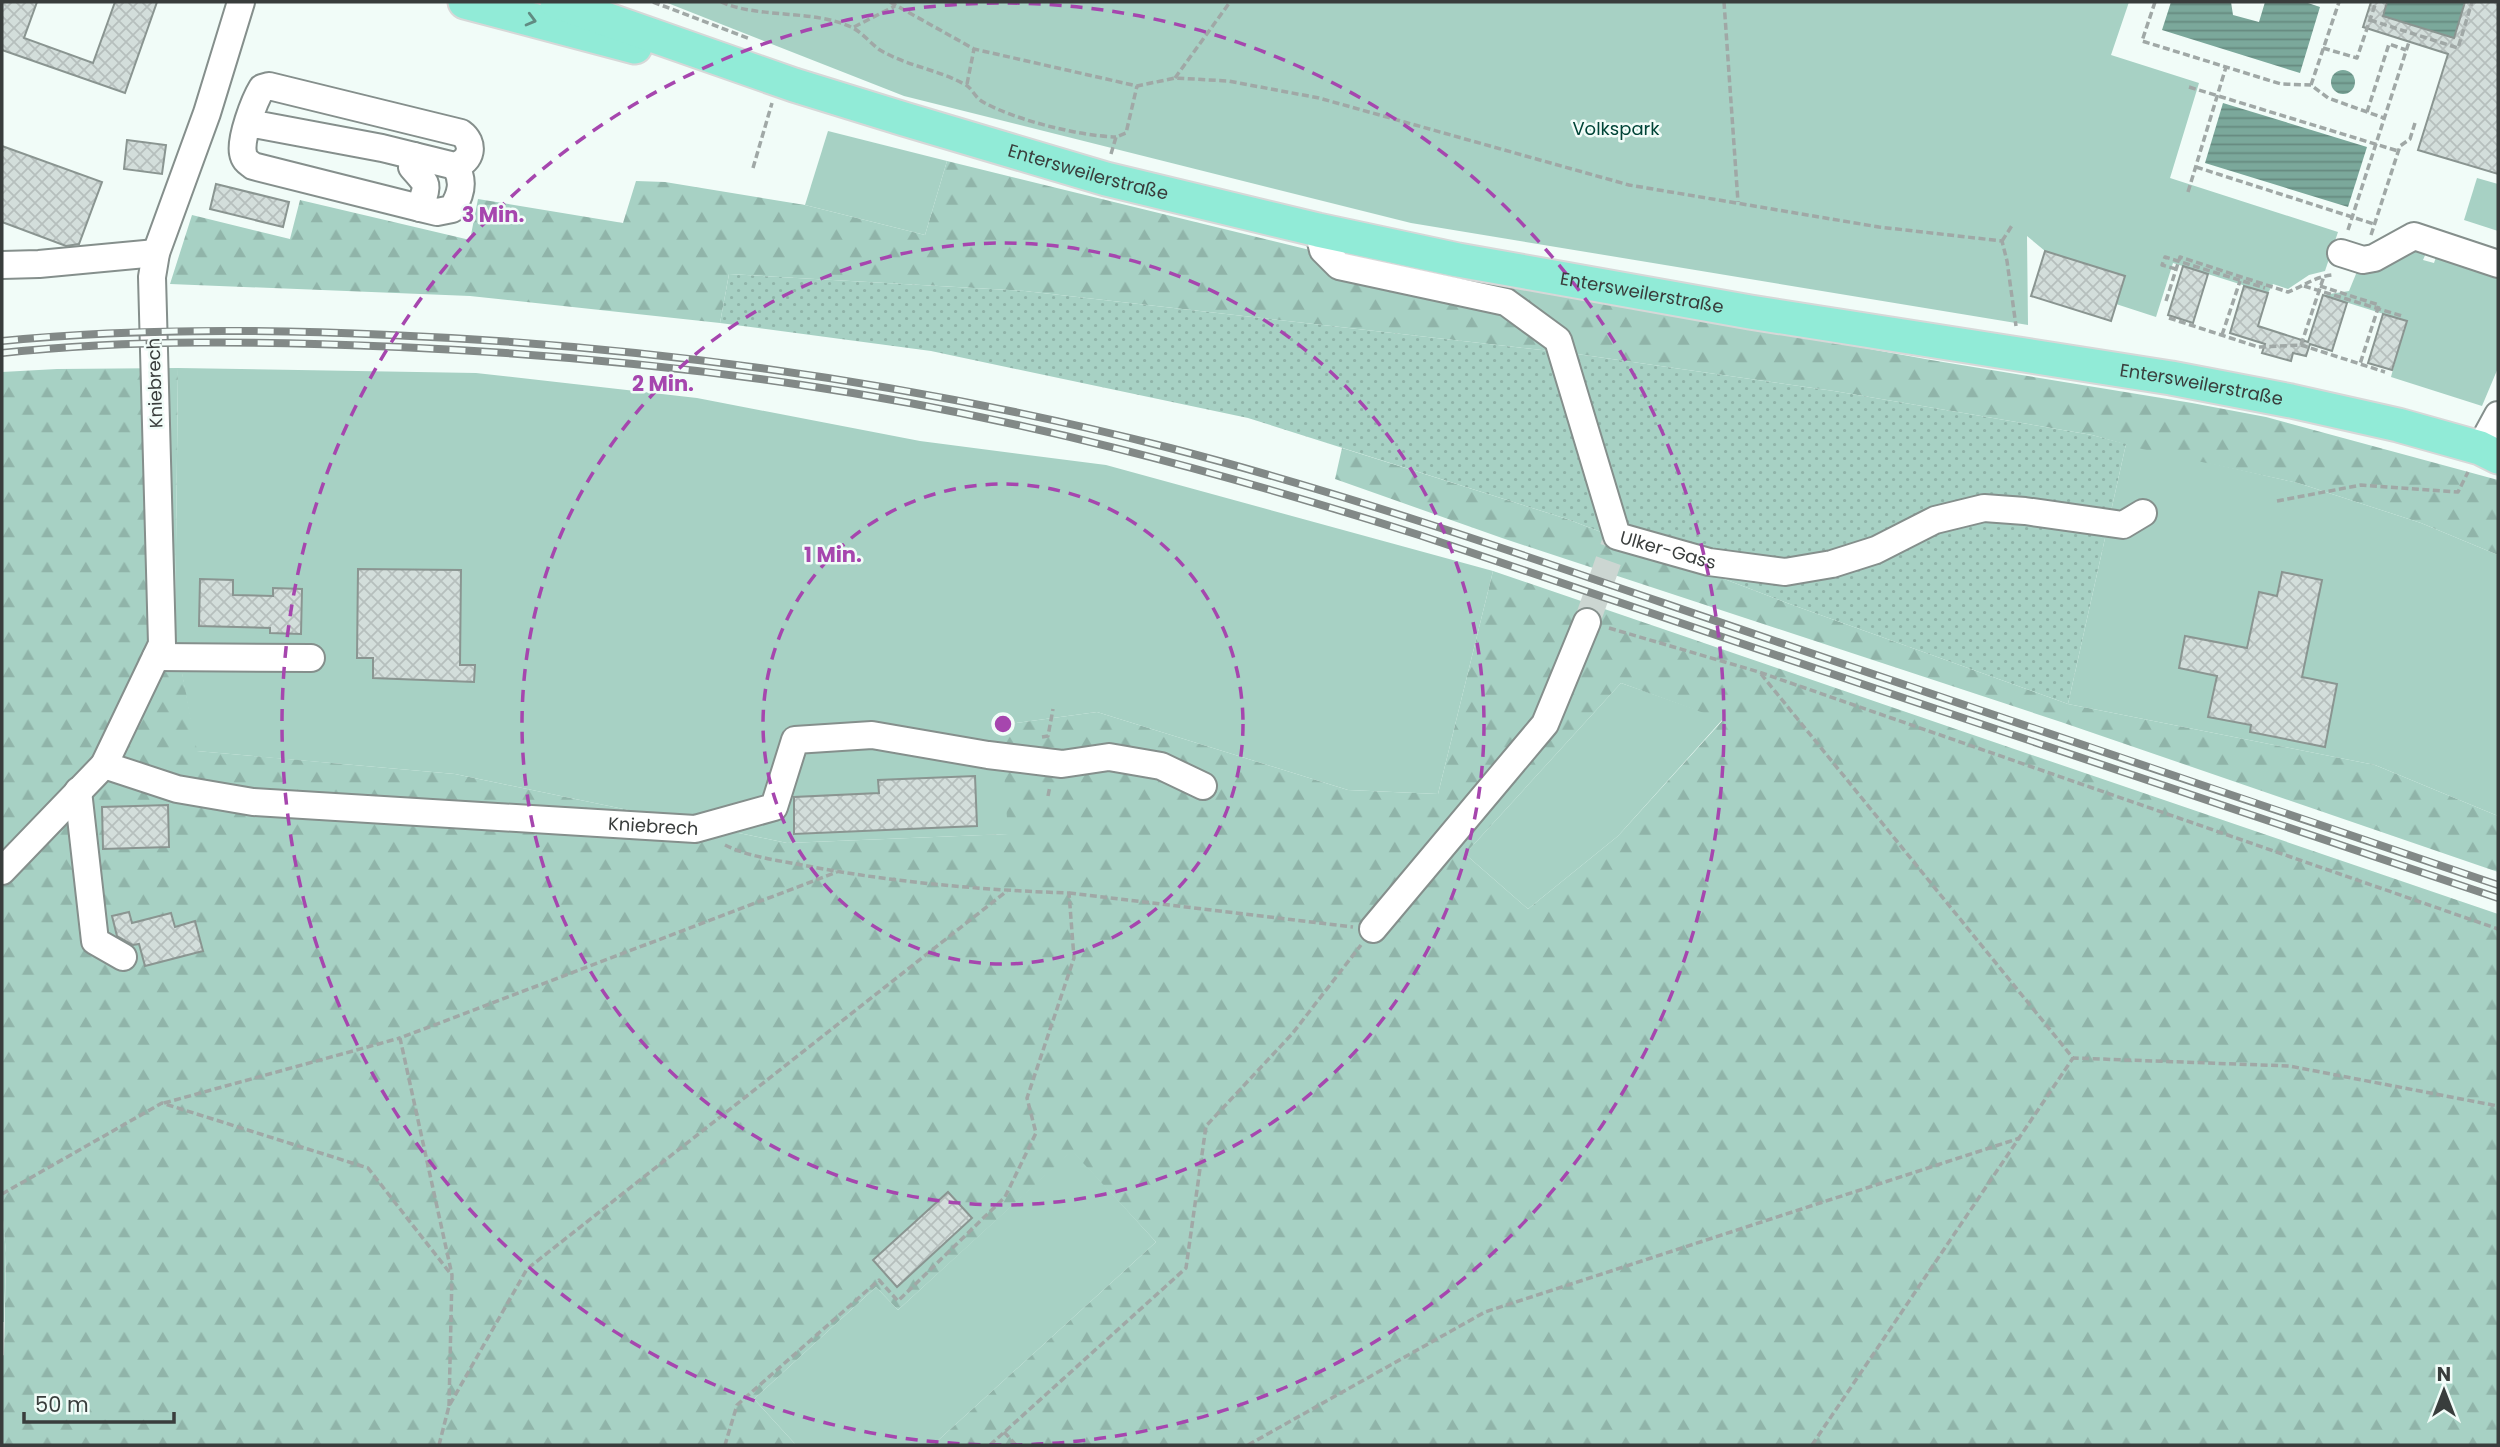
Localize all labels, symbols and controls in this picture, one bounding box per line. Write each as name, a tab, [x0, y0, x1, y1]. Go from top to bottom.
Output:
one-way arrow	[525, 12, 537, 26]
park label: Volkspark	[1572, 116, 1660, 141]
street label: Entersweilerstraße	[1005, 138, 1171, 206]
text: 3 Min.	[462, 200, 524, 229]
street label: Entersweilerstraße	[1558, 265, 1726, 319]
street label: Kniebrech	[140, 337, 169, 429]
street label: Entersweilerstraße	[2118, 357, 2285, 411]
text: 2 Min.	[632, 369, 694, 398]
street label: Ulker-Gass	[1617, 524, 1717, 575]
text: 1 Min.	[804, 540, 862, 569]
centre of rings	[991, 712, 1015, 736]
street label: Kniebrech	[607, 811, 699, 841]
north arrow	[2409, 1356, 2479, 1426]
text: N	[2437, 1361, 2451, 1388]
scale bar	[24, 1380, 175, 1424]
text: 50 m	[35, 1390, 89, 1419]

